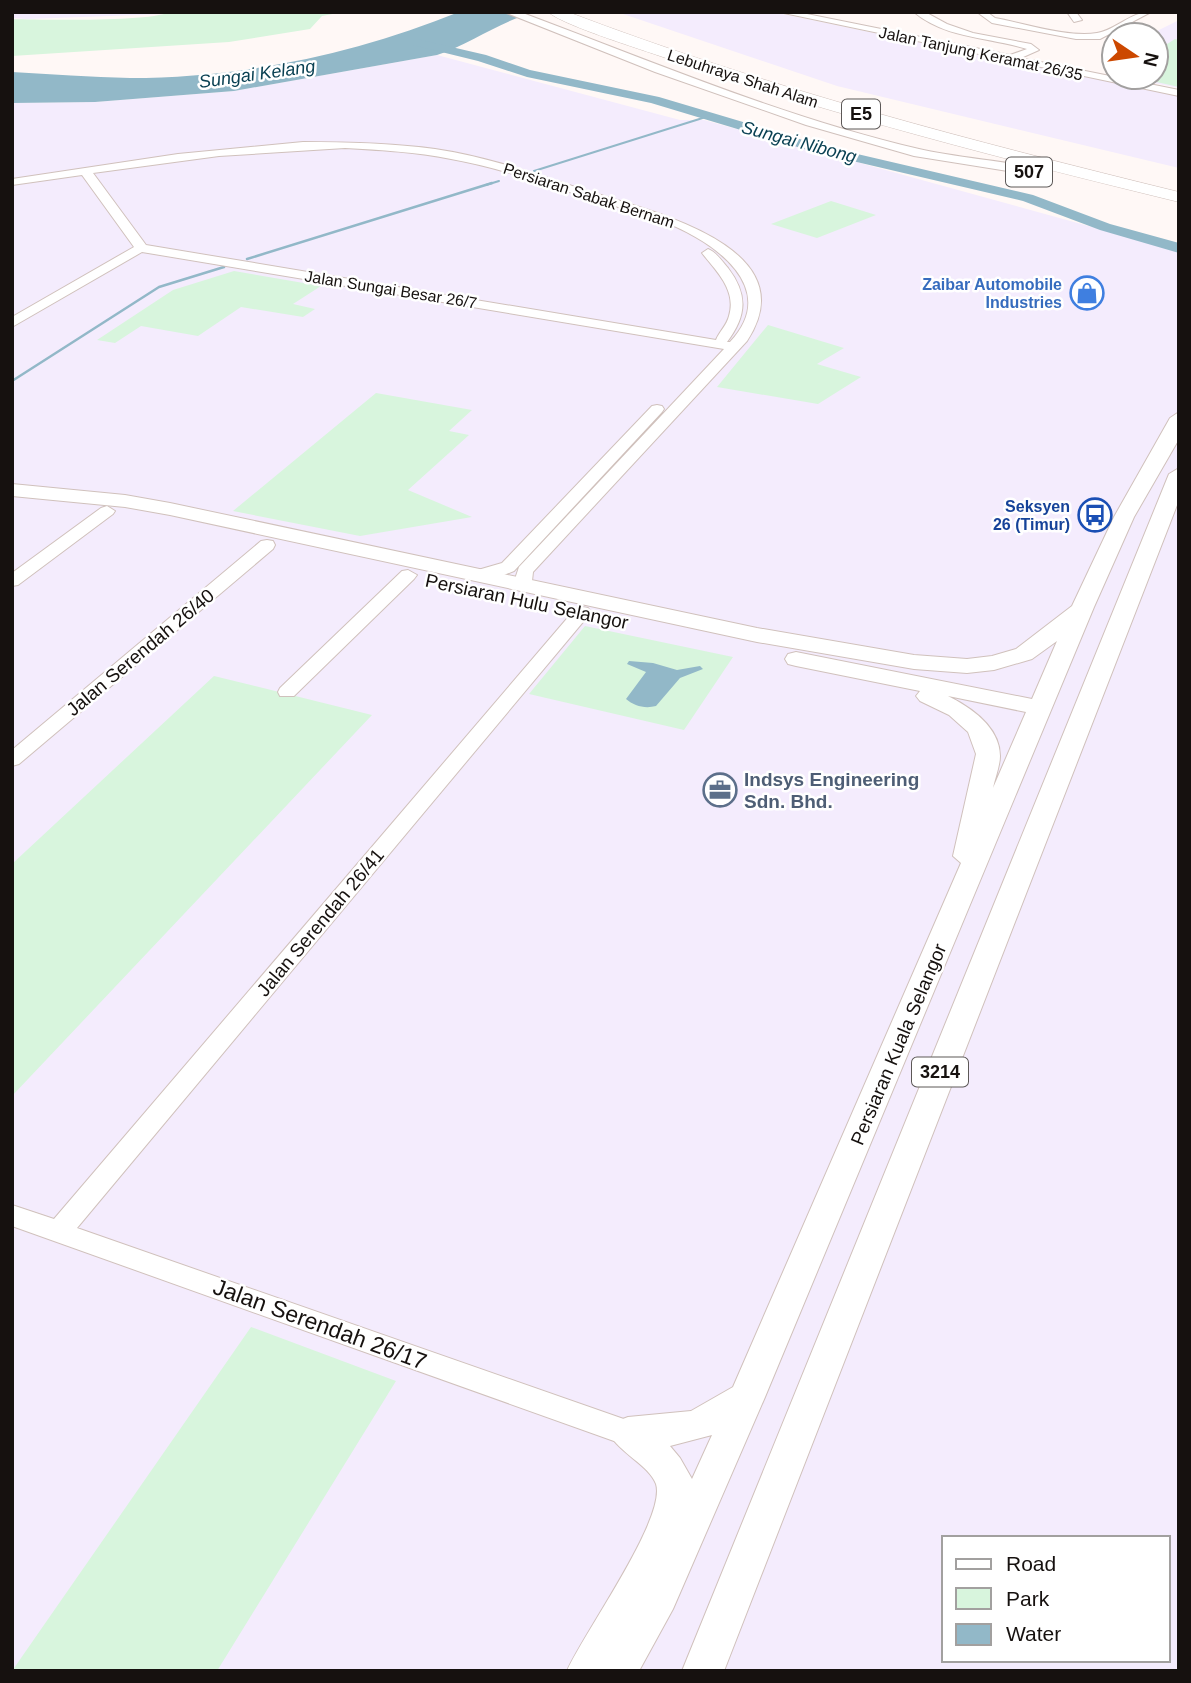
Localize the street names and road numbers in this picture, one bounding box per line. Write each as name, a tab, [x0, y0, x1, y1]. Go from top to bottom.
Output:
street label: Jalan Tanjung Keramat 26/35	[877, 24, 1084, 83]
street label: Lebuhraya Shah Alam	[665, 46, 820, 111]
road number: E5	[842, 100, 880, 128]
road number: 507	[1006, 158, 1052, 187]
street label: Persiaran Sabak Bernam	[501, 160, 676, 231]
street label: Jalan Sungai Besar 26/7	[303, 267, 478, 312]
street label: Persiaran Hulu Selangor	[423, 570, 631, 633]
street label: Jalan Serendah 26/40	[62, 585, 218, 720]
street label: Jalan Serendah 26/41	[253, 844, 388, 1000]
street label: Persiaran Kuala Selangor	[846, 940, 951, 1148]
road number: 3214	[912, 1058, 968, 1086]
street label: Jalan Serendah 26/17	[210, 1273, 430, 1375]

